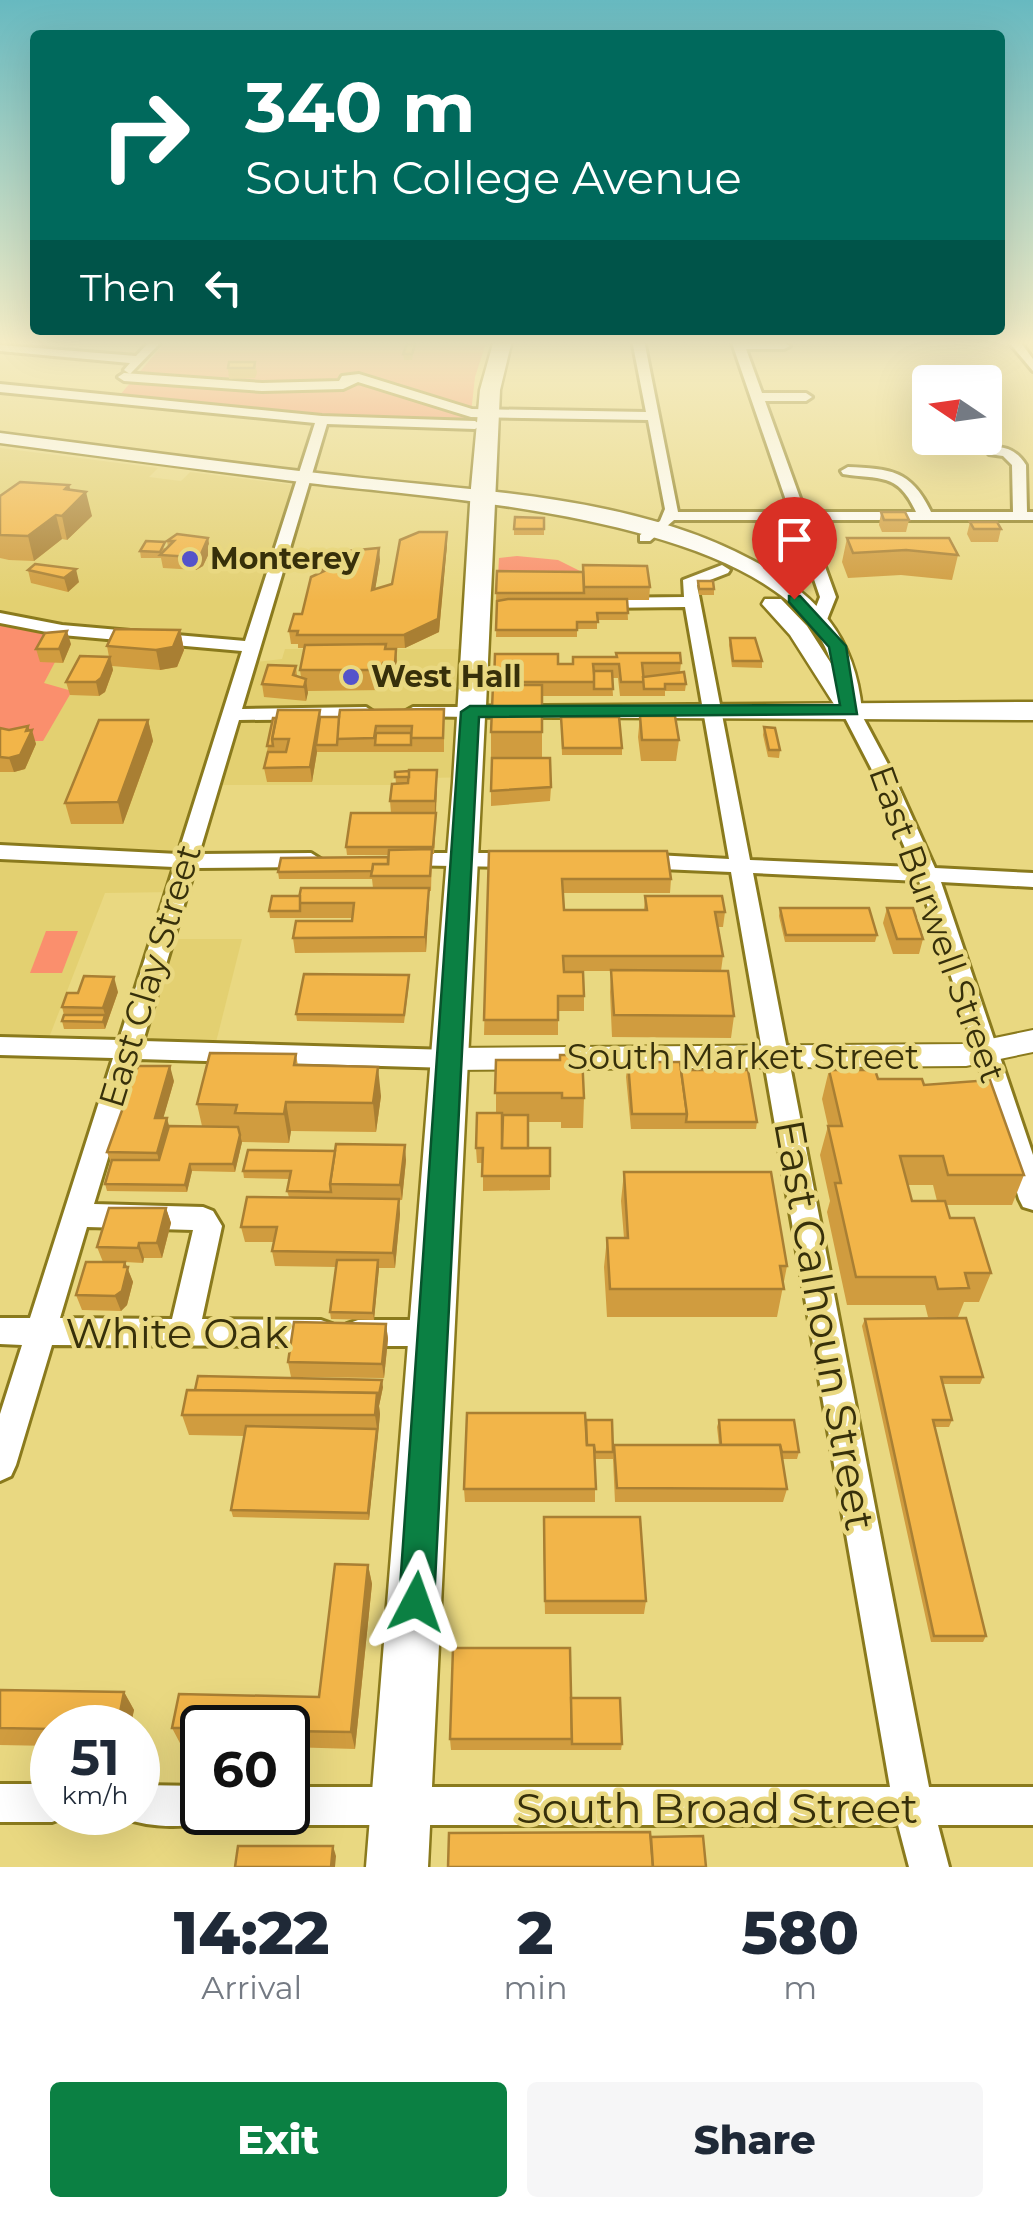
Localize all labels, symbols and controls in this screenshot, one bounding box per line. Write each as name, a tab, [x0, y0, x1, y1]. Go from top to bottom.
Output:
text: 340 m	[245, 64, 475, 150]
icon: right	[80, 70, 210, 200]
text: South College Avenue	[245, 150, 742, 205]
icon: left	[196, 260, 251, 315]
text: Then	[80, 264, 176, 311]
north arrow	[912, 365, 1002, 455]
map controls	[912, 365, 1002, 455]
pin	[752, 497, 837, 600]
icon: arrive	[767, 512, 822, 567]
place label: Monterey	[210, 540, 361, 577]
marker: Monterey	[179, 548, 201, 570]
place label: West Hall	[371, 658, 521, 695]
marker: West Hall	[340, 666, 362, 688]
street label: East Burwell Street	[860, 760, 1015, 1088]
street label: East Clay Street	[89, 839, 210, 1112]
street label: South Market Street	[567, 1035, 919, 1078]
street label: East Calhoun Street	[763, 1116, 887, 1534]
street label: White Oak	[65, 1307, 289, 1359]
position arrow	[364, 1550, 468, 1654]
speed limit sign: 60	[180, 1705, 310, 1835]
text: 51	[70, 1727, 120, 1788]
text: km/h	[62, 1780, 128, 1810]
street label: South Broad Street	[516, 1782, 918, 1834]
text: 14:22	[174, 1896, 330, 1969]
text: 2	[518, 1896, 553, 1969]
text: 580	[741, 1896, 859, 1969]
text: Arrival	[201, 1968, 302, 2007]
text: min	[503, 1968, 568, 2007]
text: m	[783, 1968, 817, 2007]
button: Exit	[50, 2082, 507, 2197]
button: Share	[527, 2082, 983, 2197]

